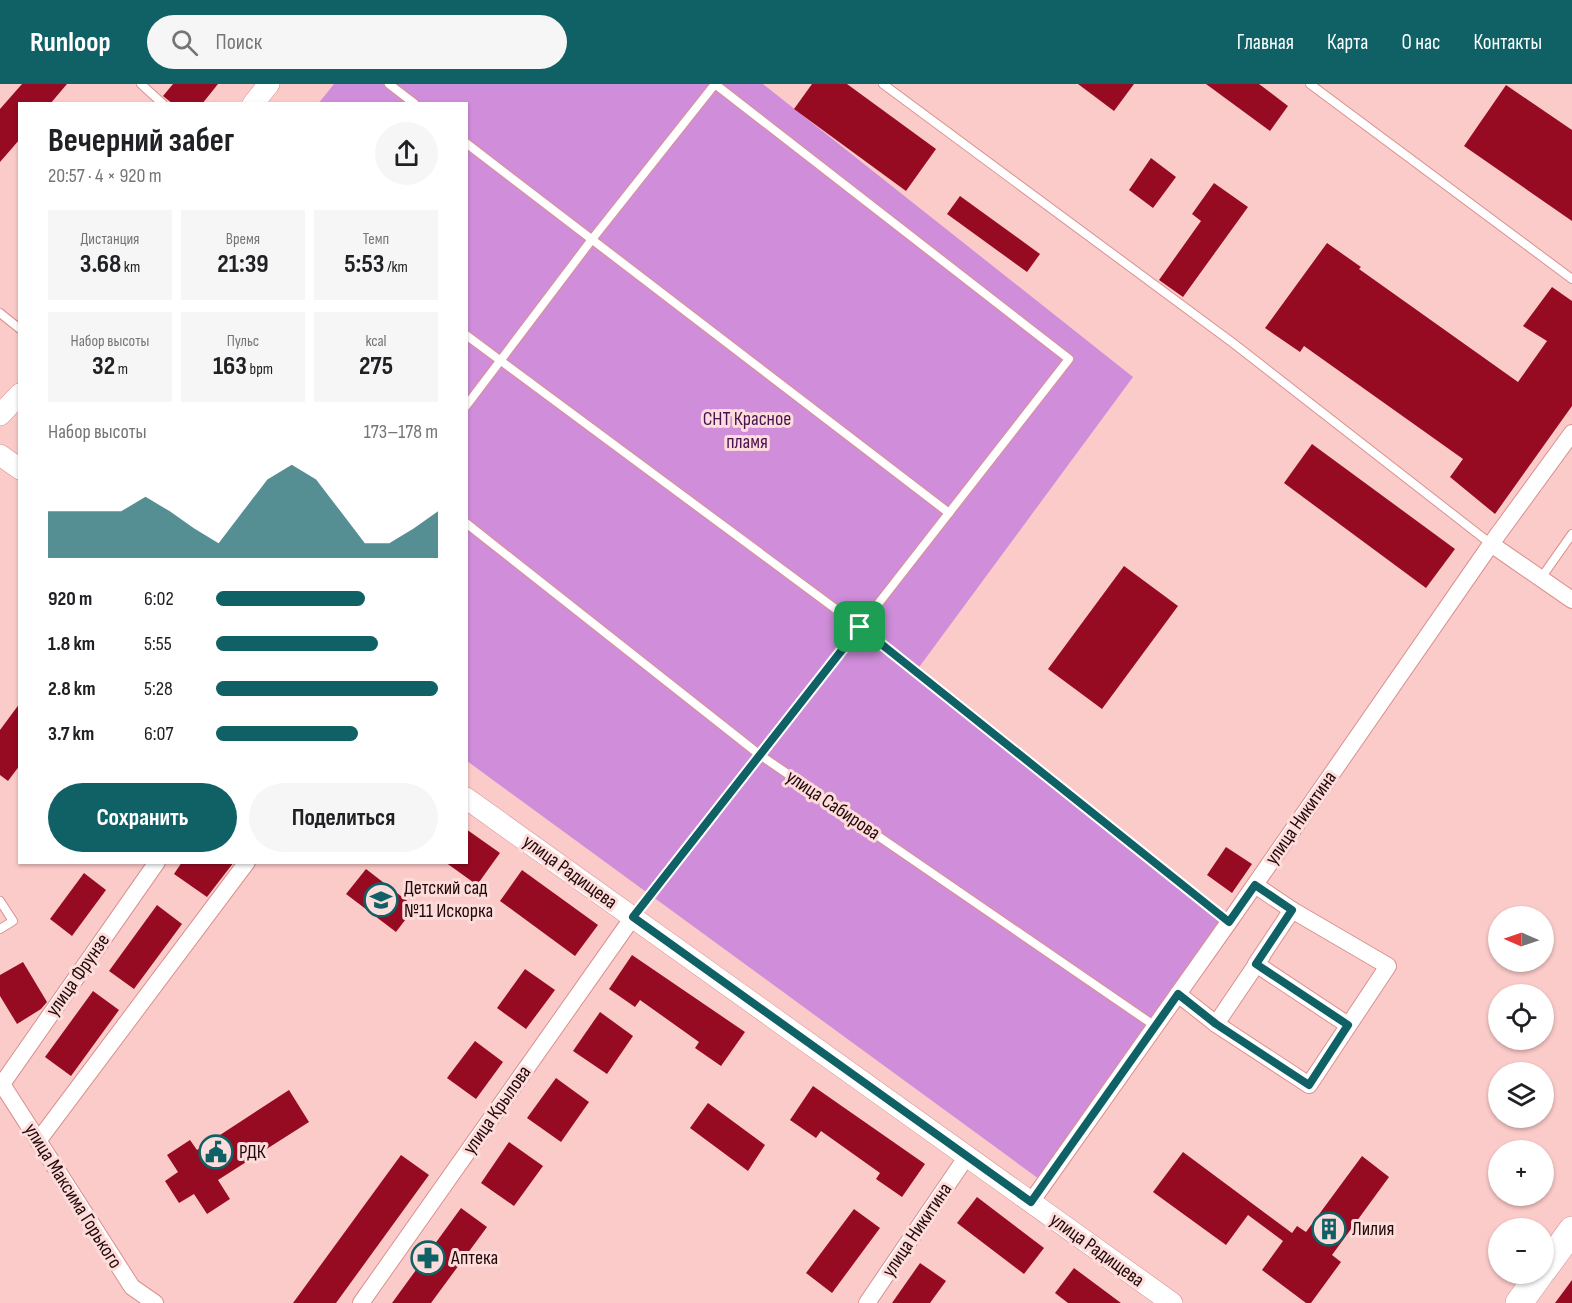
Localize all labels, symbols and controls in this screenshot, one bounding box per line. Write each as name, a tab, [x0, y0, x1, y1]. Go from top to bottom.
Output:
search box	[147, 15, 567, 69]
text: Runloop	[30, 26, 111, 59]
icon: search	[168, 26, 201, 59]
text: Поиск	[216, 29, 262, 56]
text: Главная	[1237, 30, 1294, 55]
text: Карта	[1327, 30, 1368, 55]
text: О нас	[1401, 30, 1440, 55]
text: Контакты	[1473, 30, 1542, 55]
text: Вечерний забег	[48, 121, 234, 161]
button: share	[375, 122, 438, 185]
text: 20:57 · 4 × 920 m	[48, 164, 162, 188]
text: Дистанция	[81, 230, 139, 249]
text: Время	[226, 230, 260, 249]
text: Темп	[363, 230, 389, 249]
text: 3.68	[80, 249, 121, 280]
text: 21:39	[217, 249, 269, 280]
text: 5:53	[344, 249, 384, 280]
text: km	[121, 258, 140, 277]
text: /km	[384, 258, 408, 277]
text: Набор высоты	[71, 332, 149, 351]
text: Пульс	[227, 332, 259, 351]
text: kcal	[365, 332, 387, 351]
text: 32	[92, 351, 115, 382]
text: 163	[213, 351, 247, 382]
text: 275	[359, 351, 393, 382]
text: m	[115, 360, 128, 379]
text: bpm	[247, 360, 273, 379]
park label: СНТ Красное пламя	[703, 407, 791, 454]
text: Набор высоты	[48, 420, 147, 444]
text: 173–178 m	[364, 420, 438, 444]
text: 920 m	[48, 587, 92, 611]
text: 6:02	[144, 587, 174, 611]
pin	[834, 601, 885, 652]
icon: arrive	[843, 610, 876, 643]
text: 1.8 km	[48, 632, 95, 656]
text: 5:55	[144, 632, 172, 656]
text: 2.8 km	[48, 677, 96, 701]
text: 5:28	[144, 677, 173, 701]
text: 3.7 km	[48, 722, 94, 746]
text: 6:07	[144, 722, 173, 746]
street label: улица Сабирова	[781, 765, 885, 845]
street label: улица Никитина	[1260, 767, 1342, 869]
button: Сохранить	[48, 783, 237, 852]
button: Поделиться	[249, 783, 438, 852]
street label: улица Радищева	[518, 830, 622, 914]
place label: Детский сад №11 Искорка	[404, 876, 493, 923]
school or university icon: Детский сад №11 Искорка	[363, 882, 399, 918]
north arrow	[1488, 906, 1554, 972]
map controls	[1488, 906, 1554, 1284]
street label: улица Фрунзе	[41, 929, 115, 1021]
button: locate	[1488, 984, 1554, 1050]
street label: улица Крылова	[458, 1061, 536, 1159]
button: layers	[1488, 1062, 1554, 1128]
street label: улица Максима Горького	[19, 1119, 127, 1273]
public building icon: РДК	[198, 1134, 234, 1170]
place label: РДК	[239, 1140, 266, 1164]
button: +	[1488, 1140, 1554, 1206]
street label: улица Никитина	[877, 1178, 957, 1282]
street label: улица Радищева	[1045, 1208, 1149, 1292]
building icon: Лилия	[1311, 1211, 1347, 1247]
place label: Лилия	[1352, 1217, 1394, 1241]
button: −	[1488, 1218, 1554, 1284]
pharmacy icon: Аптека	[410, 1240, 446, 1276]
place label: Аптека	[450, 1246, 498, 1270]

